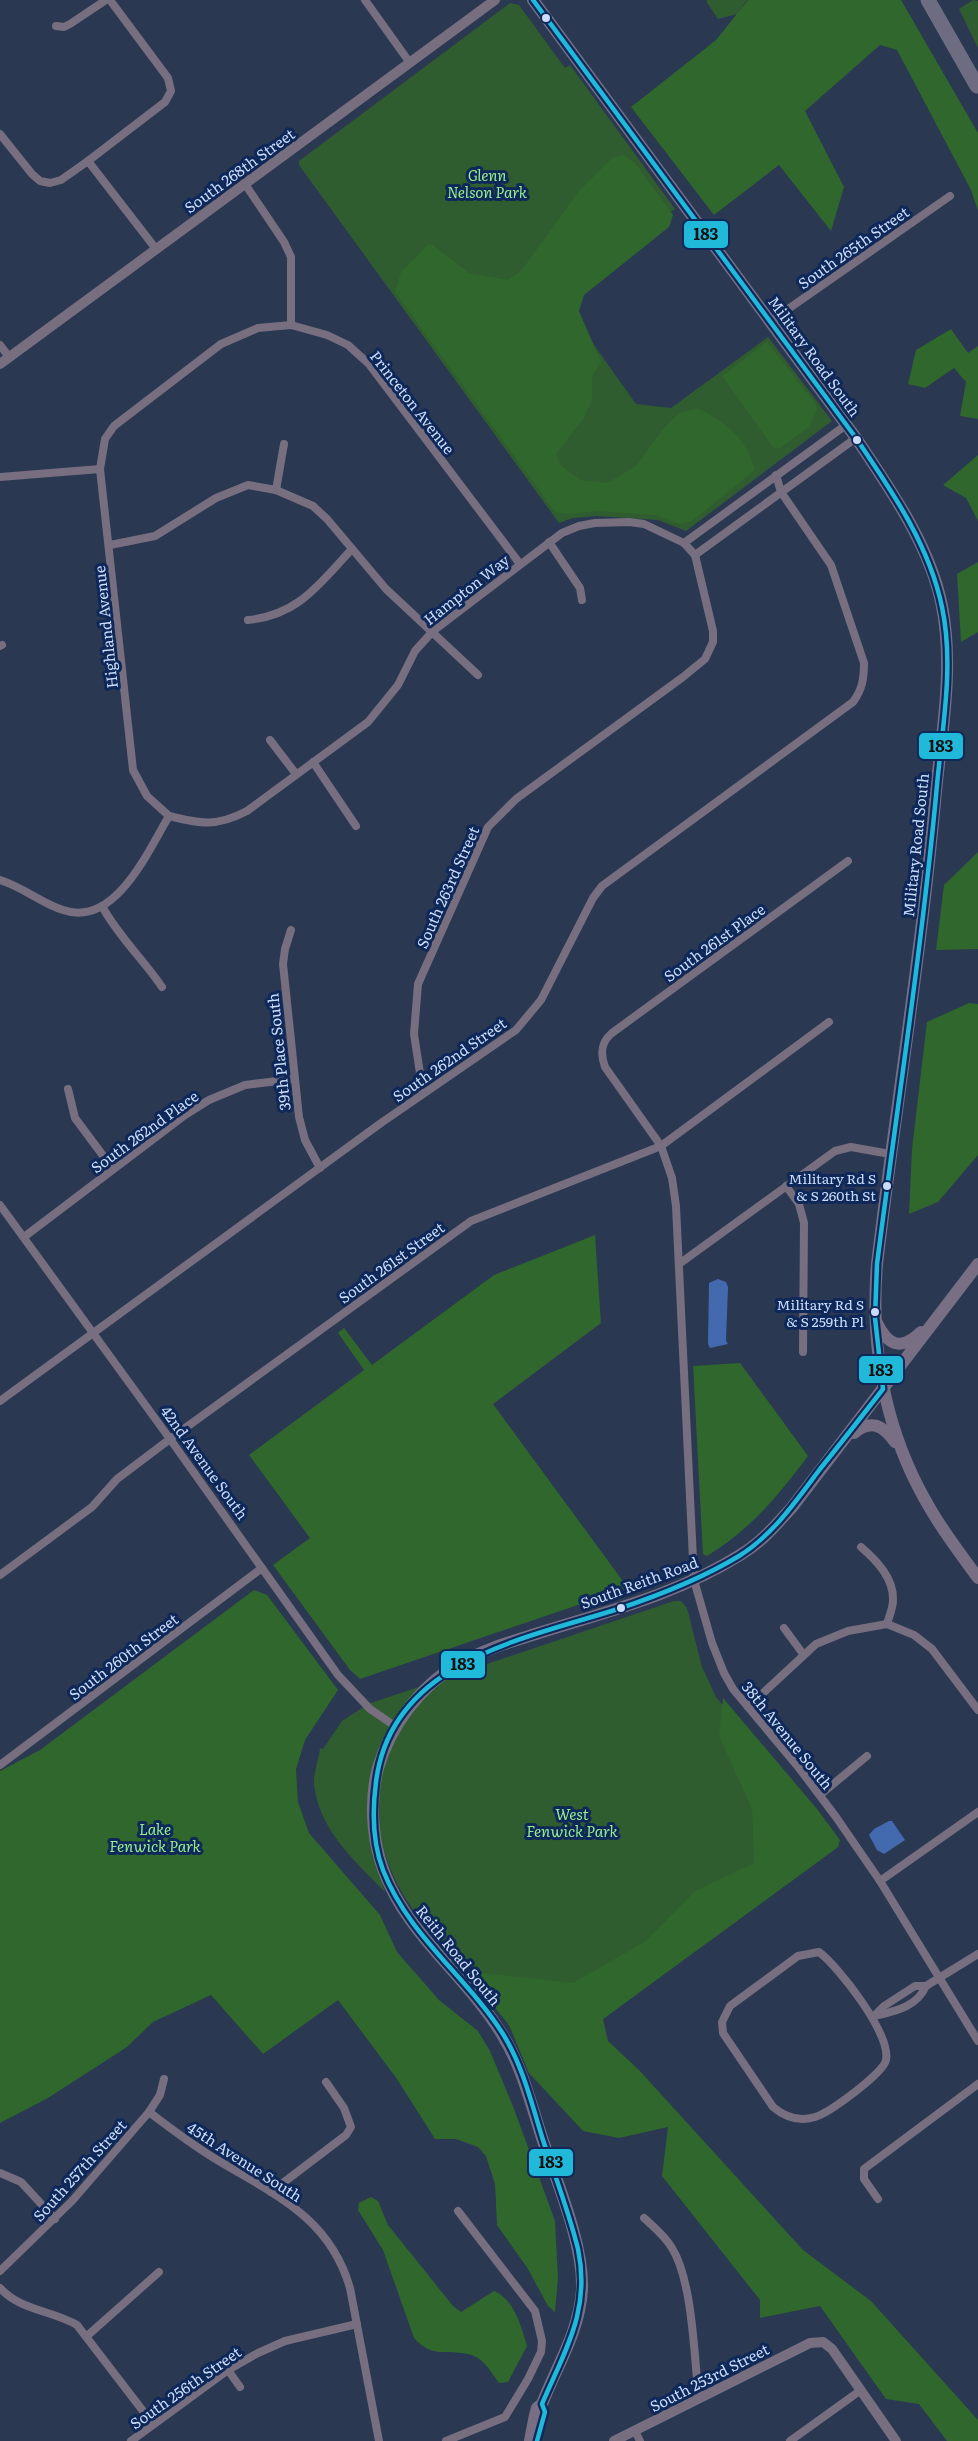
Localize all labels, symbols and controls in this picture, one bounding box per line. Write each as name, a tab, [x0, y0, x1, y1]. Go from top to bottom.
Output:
unlabelled marker	[540, 12, 552, 24]
street label: South 268th Street	[179, 122, 299, 218]
park label: Glenn Nelson Park	[447, 163, 528, 203]
street label: South 265th Street	[793, 200, 913, 294]
line badge: 183	[683, 220, 729, 249]
text: 183	[694, 221, 719, 245]
street label: Military Road South	[763, 291, 867, 421]
street label: Princeton Avenue	[365, 345, 461, 459]
unlabelled marker	[851, 434, 863, 446]
street label: Hampton Way	[418, 548, 514, 630]
street label: Highland Avenue	[87, 564, 123, 690]
line badge: 183	[918, 732, 964, 760]
text: 183	[929, 733, 954, 757]
street label: Military Road South	[896, 772, 934, 918]
street label: South 263rd Street	[410, 822, 484, 952]
street label: South 261st Place	[659, 897, 770, 987]
street label: 39th Place South	[260, 992, 296, 1112]
street label: South 262nd Street	[388, 1011, 510, 1107]
street label: South 262nd Place	[85, 1084, 203, 1178]
place label: Military Rd S & S 260th St	[789, 1168, 876, 1205]
marker: Military Rd S & S 260th St	[881, 1180, 893, 1192]
street label: South 261st Street	[333, 1216, 449, 1308]
place label: Military Rd S & S 259th Pl	[777, 1294, 864, 1331]
marker: Military Rd S & S 259th Pl	[869, 1306, 881, 1318]
line badge: 183	[858, 1355, 904, 1384]
text: 183	[869, 1357, 894, 1381]
street label: 42nd Avenue South	[156, 1400, 254, 1524]
street label: South Reith Road	[577, 1550, 701, 1614]
unlabelled marker	[615, 1602, 627, 1614]
street label: South 260th Street	[63, 1607, 183, 1705]
line badge: 183	[440, 1650, 486, 1679]
text: 183	[451, 1651, 476, 1675]
street label: 38th Avenue South	[737, 1676, 839, 1794]
park label: West Fenwick Park	[526, 1802, 619, 1842]
park label: Lake Fenwick Park	[109, 1817, 202, 1857]
street label: Reith Road South	[411, 1900, 507, 2010]
street label: South 257th Street	[27, 2114, 131, 2226]
street label: 45th Avenue South	[183, 2115, 307, 2207]
line badge: 183	[528, 2148, 574, 2177]
text: 183	[539, 2149, 564, 2173]
street label: South 253rd Street	[645, 2337, 773, 2417]
street label: South 256th Street	[125, 2340, 245, 2434]

